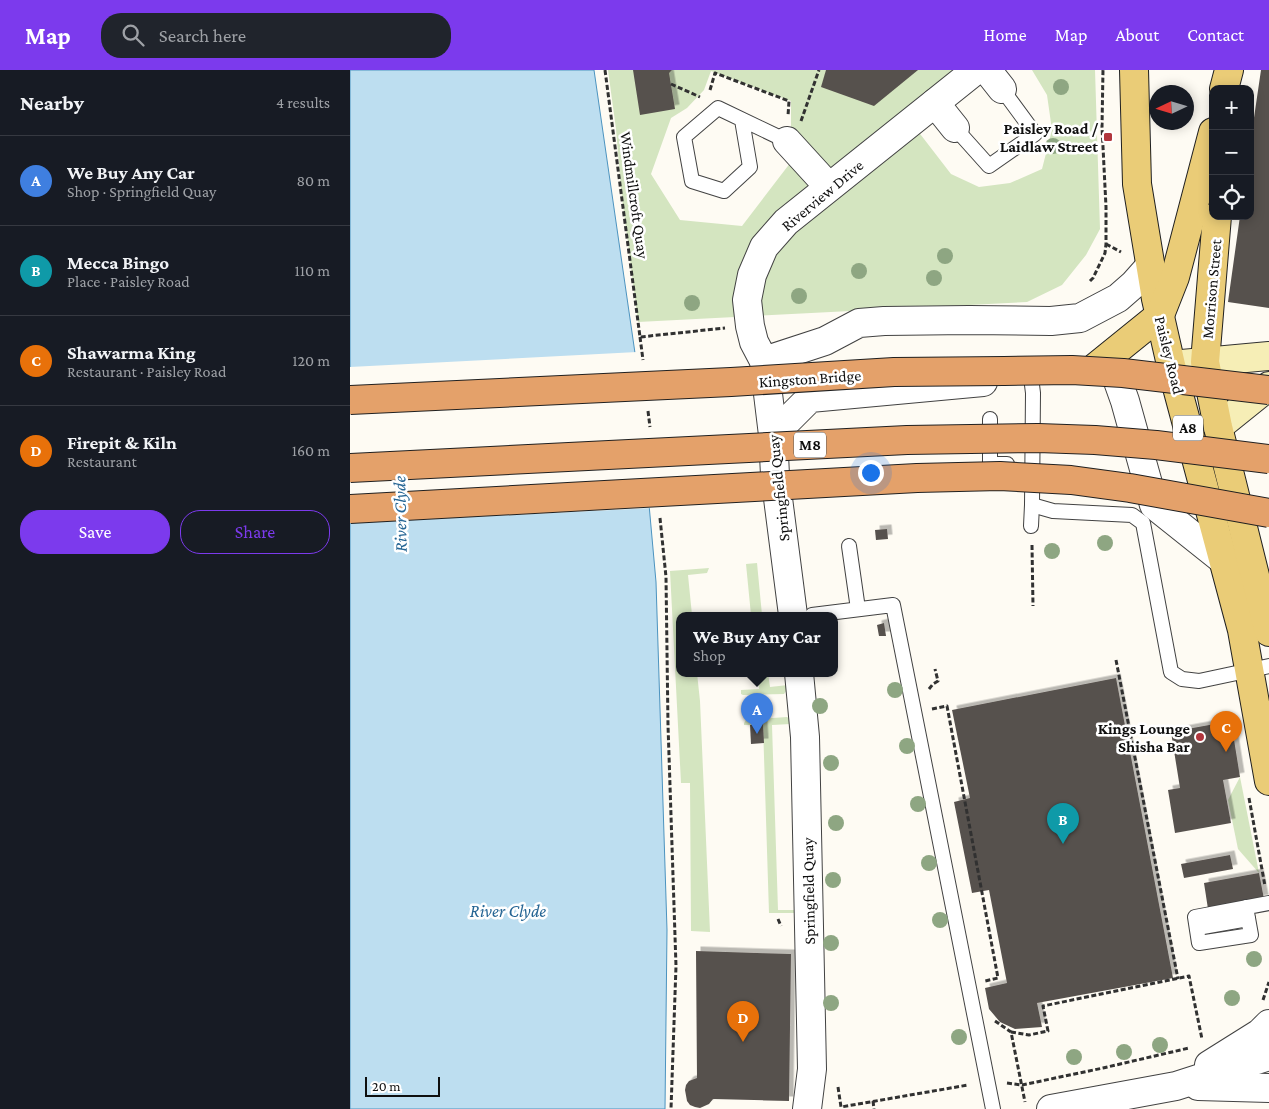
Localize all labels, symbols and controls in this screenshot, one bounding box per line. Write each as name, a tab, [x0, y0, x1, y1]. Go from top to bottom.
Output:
search box	[101, 13, 451, 58]
icon: search	[119, 21, 147, 49]
text: Map	[25, 22, 71, 49]
text: Search here	[159, 25, 246, 46]
text: Home	[984, 25, 1027, 45]
text: Map	[1055, 25, 1087, 45]
text: About	[1115, 25, 1159, 45]
text: Contact	[1187, 25, 1244, 45]
north arrow	[1149, 85, 1194, 130]
map controls	[1209, 85, 1254, 220]
button: +	[1209, 85, 1254, 130]
text: Nearby	[20, 91, 84, 115]
text: 4 results	[276, 94, 330, 111]
place label: Paisley Road / Laidlaw Street	[1000, 120, 1098, 155]
button: −	[1209, 130, 1254, 175]
street label: Windmillcroft Quay	[616, 131, 652, 260]
marker: Paisley Road / Laidlaw Street	[1102, 131, 1114, 143]
street label: Riverview Drive	[778, 156, 867, 234]
text: We Buy Any Car	[67, 162, 195, 183]
text: A	[31, 172, 41, 189]
text: 80 m	[296, 172, 330, 189]
button: locate	[1209, 175, 1254, 220]
text: Shop · Springfield Quay	[67, 183, 216, 200]
street label: Morrison Street	[1199, 238, 1224, 340]
text: Mecca Bingo	[67, 252, 169, 273]
text: B	[31, 262, 41, 279]
text: 110 m	[294, 262, 330, 279]
text: Place · Paisley Road	[67, 273, 190, 290]
street label: Paisley Road	[1151, 314, 1188, 397]
text: Shawarma King	[67, 342, 196, 363]
text: C	[31, 352, 41, 369]
text: 120 m	[292, 352, 330, 369]
text: Restaurant · Paisley Road	[67, 363, 226, 380]
street label: Kingston Bridge	[758, 366, 862, 392]
road number: A8	[1173, 416, 1203, 440]
text: Firepit & Kiln	[67, 432, 177, 453]
road number: M8	[794, 432, 826, 458]
street label: Springfield Quay	[764, 433, 794, 542]
text: D	[30, 442, 42, 459]
text: 160 m	[292, 442, 330, 459]
text: Restaurant	[67, 453, 137, 470]
your location	[858, 460, 884, 486]
water label: River Clyde	[389, 475, 411, 552]
button: Save	[20, 510, 170, 554]
button: Share	[180, 510, 330, 554]
popup	[676, 612, 838, 677]
text: We Buy Any Car	[693, 626, 821, 647]
text: Shop	[693, 647, 726, 664]
pin: A	[741, 693, 773, 734]
pin: C	[1210, 711, 1242, 752]
place label: Kings Lounge Shisha Bar	[1098, 720, 1191, 755]
marker: Kings Lounge Shisha Bar	[1194, 731, 1206, 743]
pin: B	[1047, 803, 1079, 844]
street label: Springfield Quay	[799, 837, 819, 945]
water label: River Clyde	[470, 901, 546, 921]
pin: D	[727, 1001, 759, 1042]
scale bar	[365, 1074, 440, 1097]
text: 20 m	[372, 1078, 400, 1094]

